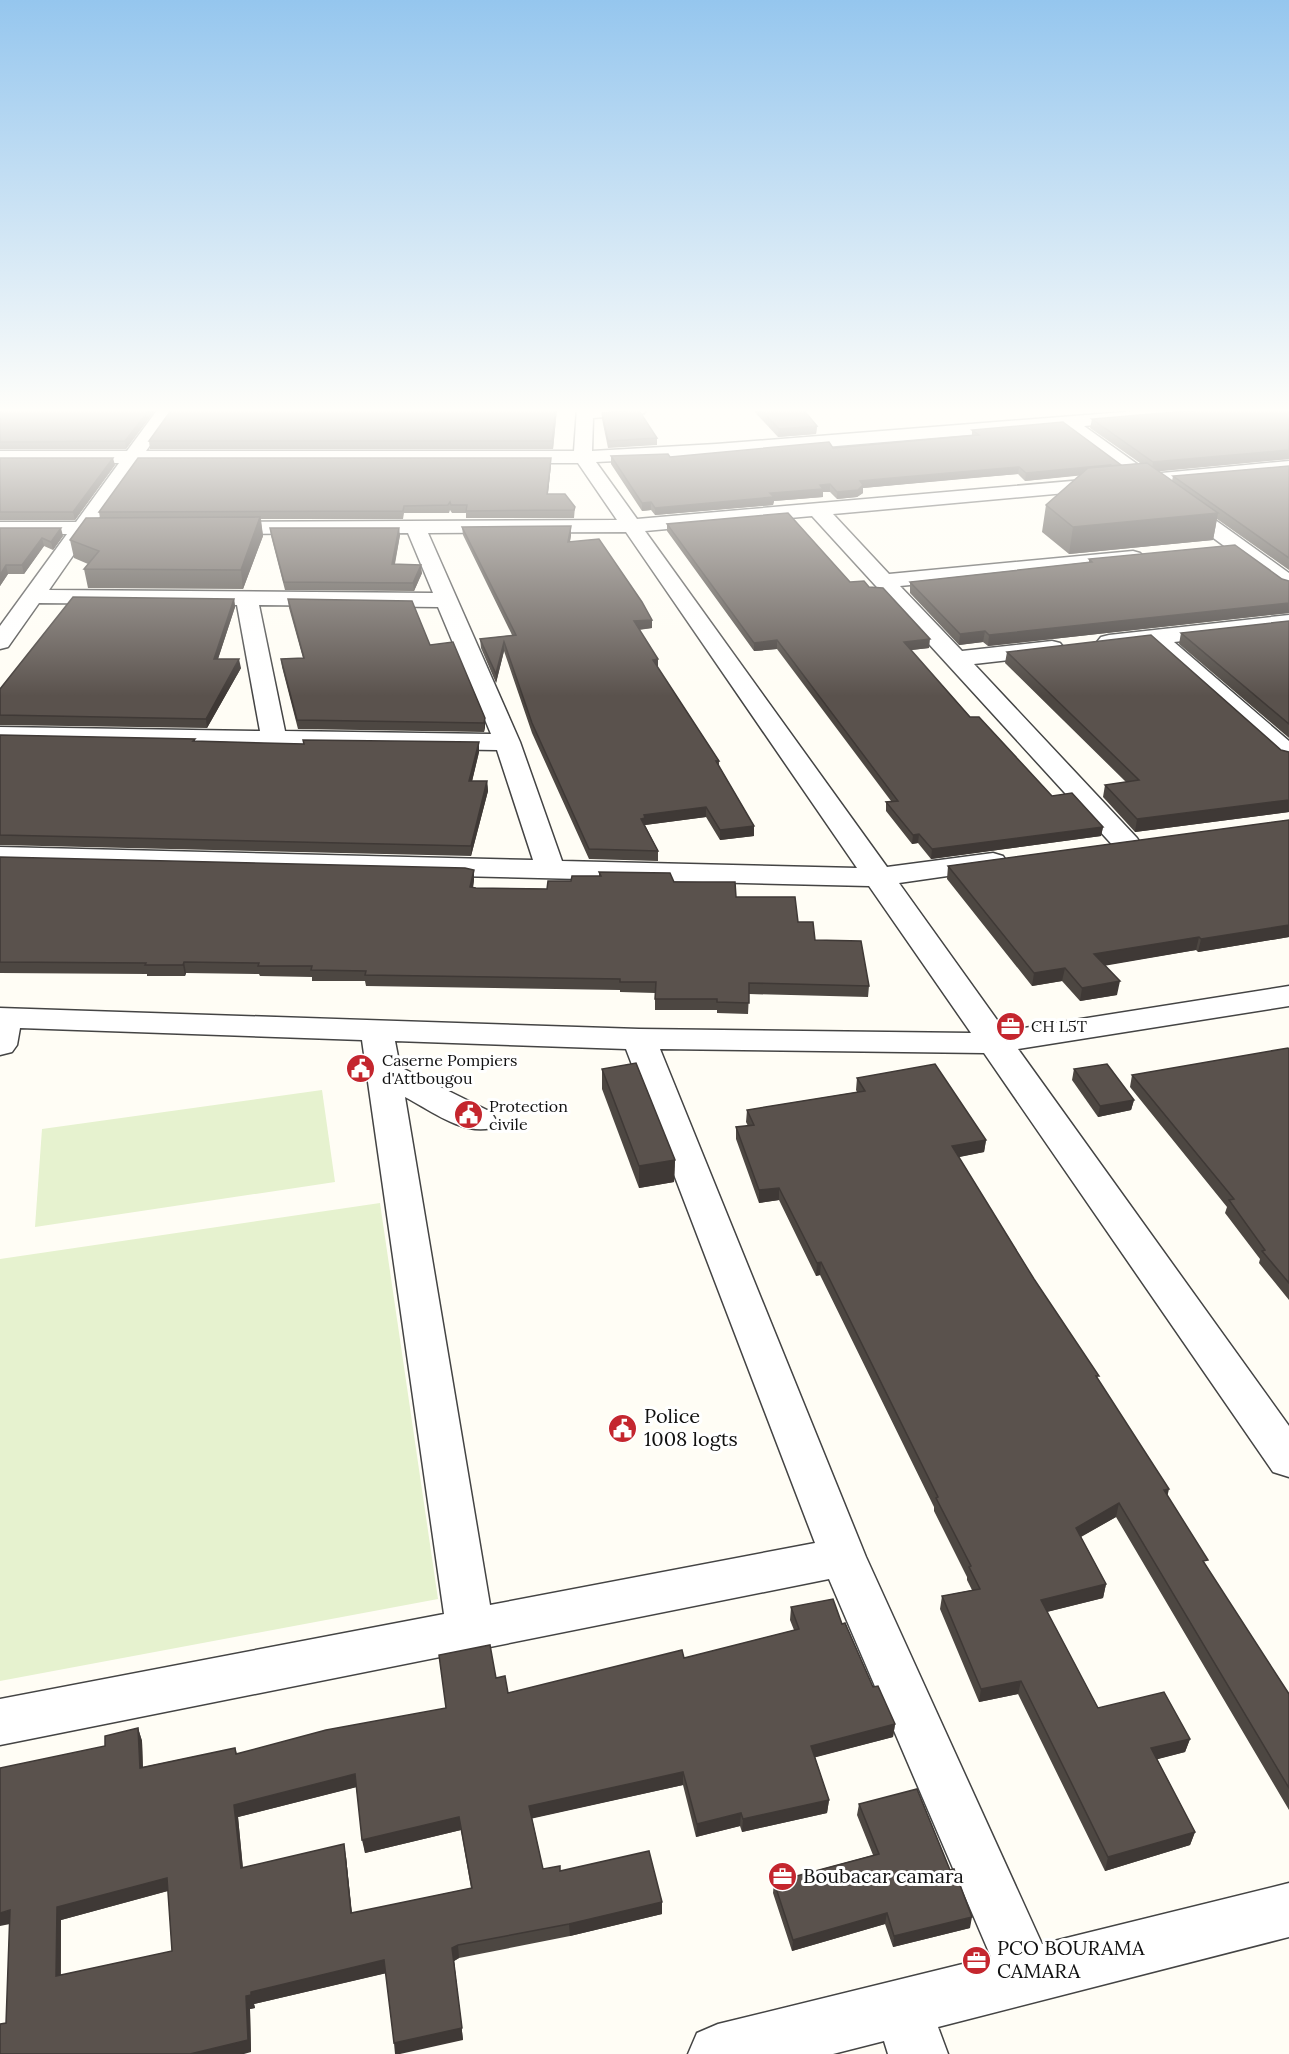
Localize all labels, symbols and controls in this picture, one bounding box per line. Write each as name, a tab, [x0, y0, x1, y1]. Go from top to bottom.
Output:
office icon: CH L5T	[994, 1010, 1026, 1042]
place label: CH L5T	[1031, 1016, 1087, 1036]
place label: Caserne Pompiers d'Attbougou	[382, 1050, 517, 1088]
public building icon: Caserne Pompiers d'Attbougou	[345, 1053, 377, 1085]
place label: Protection civile	[489, 1096, 568, 1134]
public building icon: Protection civile	[452, 1099, 484, 1131]
place label: Police 1008 logts	[644, 1403, 738, 1451]
public building icon: Police 1008 logts	[607, 1412, 639, 1444]
office icon: Boubacar camara	[766, 1860, 798, 1892]
place label: Boubacar camara	[803, 1863, 964, 1888]
place label: PCO BOURAMA CAMARA	[997, 1935, 1145, 1983]
office icon: PCO BOURAMA CAMARA	[960, 1944, 992, 1976]

